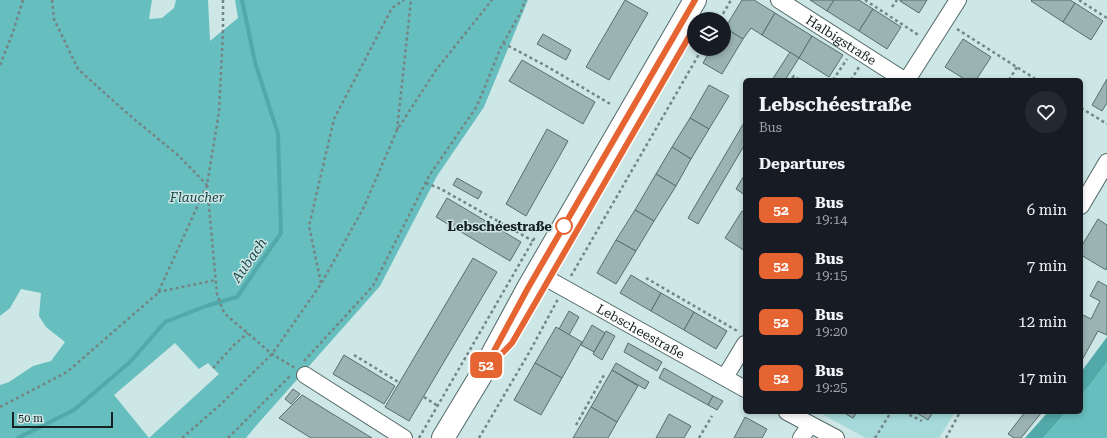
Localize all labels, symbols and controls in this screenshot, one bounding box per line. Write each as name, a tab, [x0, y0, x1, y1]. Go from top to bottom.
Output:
map controls	[687, 12, 731, 56]
button: layers	[687, 12, 731, 56]
street label: Halbigstraße	[803, 12, 879, 68]
button: heart	[1025, 91, 1067, 133]
text: Lebschéestraße	[759, 93, 912, 116]
text: Bus	[759, 120, 782, 135]
text: Departures	[759, 155, 845, 173]
park label: Flaucher	[169, 190, 225, 205]
text: Bus	[815, 194, 843, 212]
text: 6 min	[1027, 201, 1067, 219]
text: 52	[773, 202, 789, 218]
text: 19:14	[815, 212, 847, 227]
marker: Lebschéestraße	[555, 217, 573, 235]
place label: Lebschéestraße	[448, 219, 552, 234]
water label: Aubach	[228, 234, 270, 286]
text: Bus	[815, 250, 843, 268]
text: 7 min	[1027, 257, 1067, 275]
text: 52	[773, 258, 789, 274]
text: 19:15	[815, 268, 847, 283]
street label: Lebscheestraße	[594, 300, 687, 361]
text: Bus	[815, 306, 843, 324]
text: 12 min	[1018, 313, 1067, 331]
text: 52	[773, 314, 789, 330]
text: 19:20	[815, 324, 847, 339]
line badge: 52	[468, 352, 504, 378]
text: 52	[478, 357, 494, 373]
text: Bus	[815, 362, 843, 380]
text: 17 min	[1018, 369, 1067, 387]
text: 52	[773, 370, 789, 386]
text: 19:25	[815, 380, 847, 395]
scale bar	[12, 410, 113, 429]
text: 50 m	[18, 412, 43, 425]

